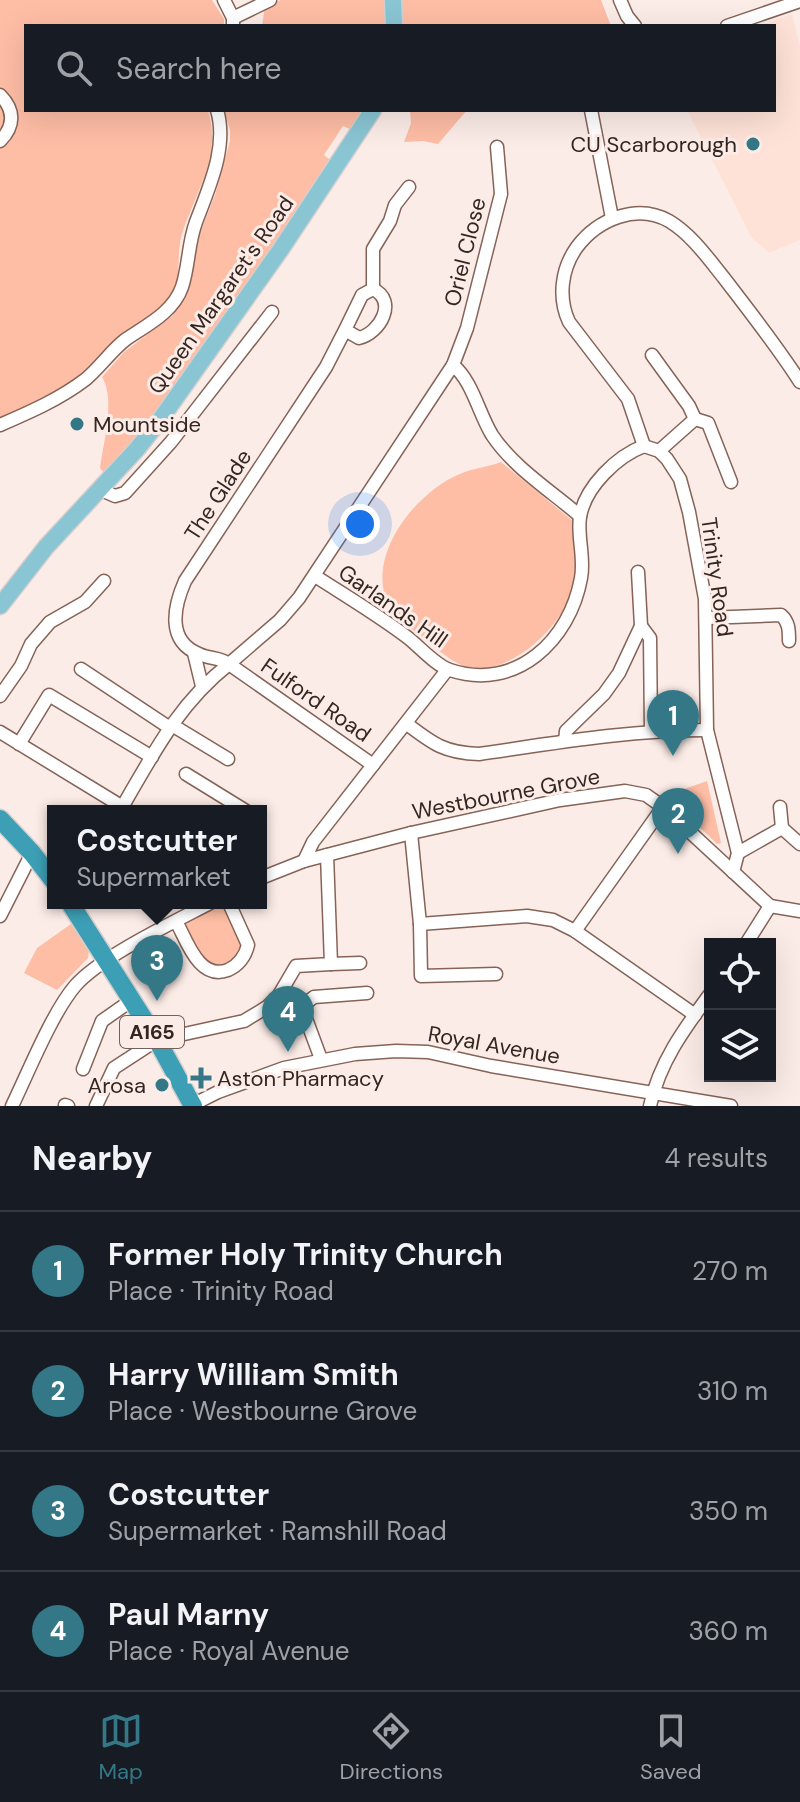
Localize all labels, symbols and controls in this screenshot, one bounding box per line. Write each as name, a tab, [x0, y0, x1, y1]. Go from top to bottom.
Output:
search box	[24, 24, 776, 112]
icon: search	[52, 46, 96, 90]
text: Search here	[116, 49, 282, 88]
place label: CU Scarborough	[570, 130, 737, 159]
marker: CU Scarborough	[744, 135, 762, 153]
street label: Queen Margaret's Road	[142, 190, 300, 400]
street label: Oriel Close	[438, 195, 492, 309]
place label: Mountside	[93, 410, 201, 439]
marker: Mountside	[68, 415, 86, 433]
street label: The Glade	[178, 444, 258, 546]
your location	[340, 504, 380, 544]
street label: Trinity Road	[694, 515, 740, 639]
street label: Garlands Hill	[333, 558, 453, 654]
street label: Fulford Road	[255, 651, 377, 749]
pin: 1	[647, 690, 699, 756]
street label: Westbourne Grove	[410, 762, 602, 826]
pin: 2	[652, 788, 704, 854]
popup	[47, 805, 267, 909]
text: Costcutter	[76, 821, 238, 860]
text: Supermarket	[76, 860, 231, 894]
pin: 3	[131, 935, 183, 1001]
map controls	[704, 938, 776, 1082]
button: locate	[704, 938, 776, 1010]
pin: 4	[262, 986, 314, 1052]
button: layers	[704, 1010, 776, 1082]
road number: A165	[120, 1016, 184, 1048]
street label: Royal Avenue	[426, 1019, 562, 1071]
place label: Aston Pharmacy	[217, 1064, 384, 1093]
marker: Aston Pharmacy	[192, 1069, 210, 1087]
place label: Arosa	[88, 1071, 146, 1100]
marker: Arosa	[153, 1076, 171, 1094]
text: Nearby	[32, 1136, 152, 1181]
text: 4 results	[664, 1141, 768, 1175]
text: Former Holy Trinity Church	[108, 1235, 503, 1274]
text: 1	[53, 1254, 63, 1288]
text: 270 m	[692, 1254, 768, 1288]
text: Place · Trinity Road	[108, 1274, 334, 1308]
text: Harry William Smith	[108, 1355, 399, 1394]
text: 2	[50, 1374, 66, 1408]
text: 310 m	[697, 1374, 768, 1408]
text: Place · Westbourne Grove	[108, 1394, 417, 1428]
text: Costcutter	[108, 1475, 269, 1514]
text: 3	[50, 1494, 66, 1528]
text: 350 m	[689, 1494, 768, 1528]
text: Supermarket · Ramshill Road	[108, 1514, 447, 1548]
text: Paul Marny	[108, 1595, 269, 1634]
text: 4	[50, 1614, 66, 1648]
text: 360 m	[688, 1614, 768, 1648]
text: Place · Royal Avenue	[108, 1634, 350, 1668]
tab: Map	[98, 1709, 143, 1786]
tab: Directions	[340, 1709, 443, 1786]
tab: Saved	[640, 1709, 702, 1786]

